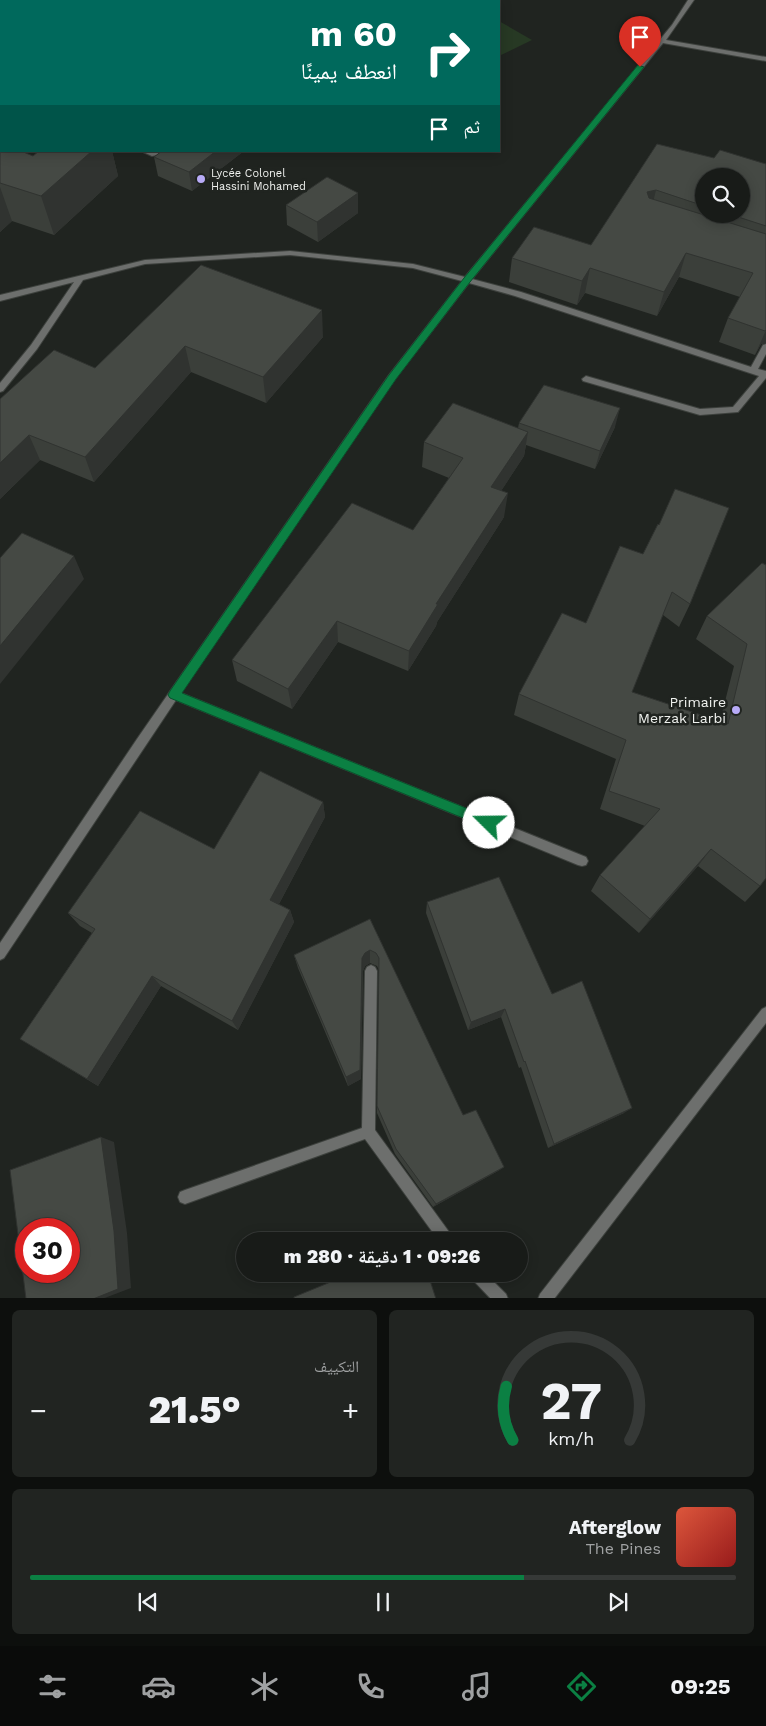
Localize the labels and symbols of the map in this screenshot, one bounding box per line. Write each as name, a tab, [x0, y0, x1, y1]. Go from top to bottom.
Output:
pin	[619, 16, 661, 67]
place label: Lycée Colonel Hassini Mohamed	[211, 167, 306, 193]
marker: Lycée Colonel Hassini Mohamed	[195, 173, 207, 185]
place label: Primaire Merzak Larbi	[638, 694, 726, 726]
marker: Primaire Merzak Larbi	[730, 704, 742, 716]
position arrow	[462, 796, 514, 848]
speed limit sign: 30	[15, 1218, 80, 1283]

